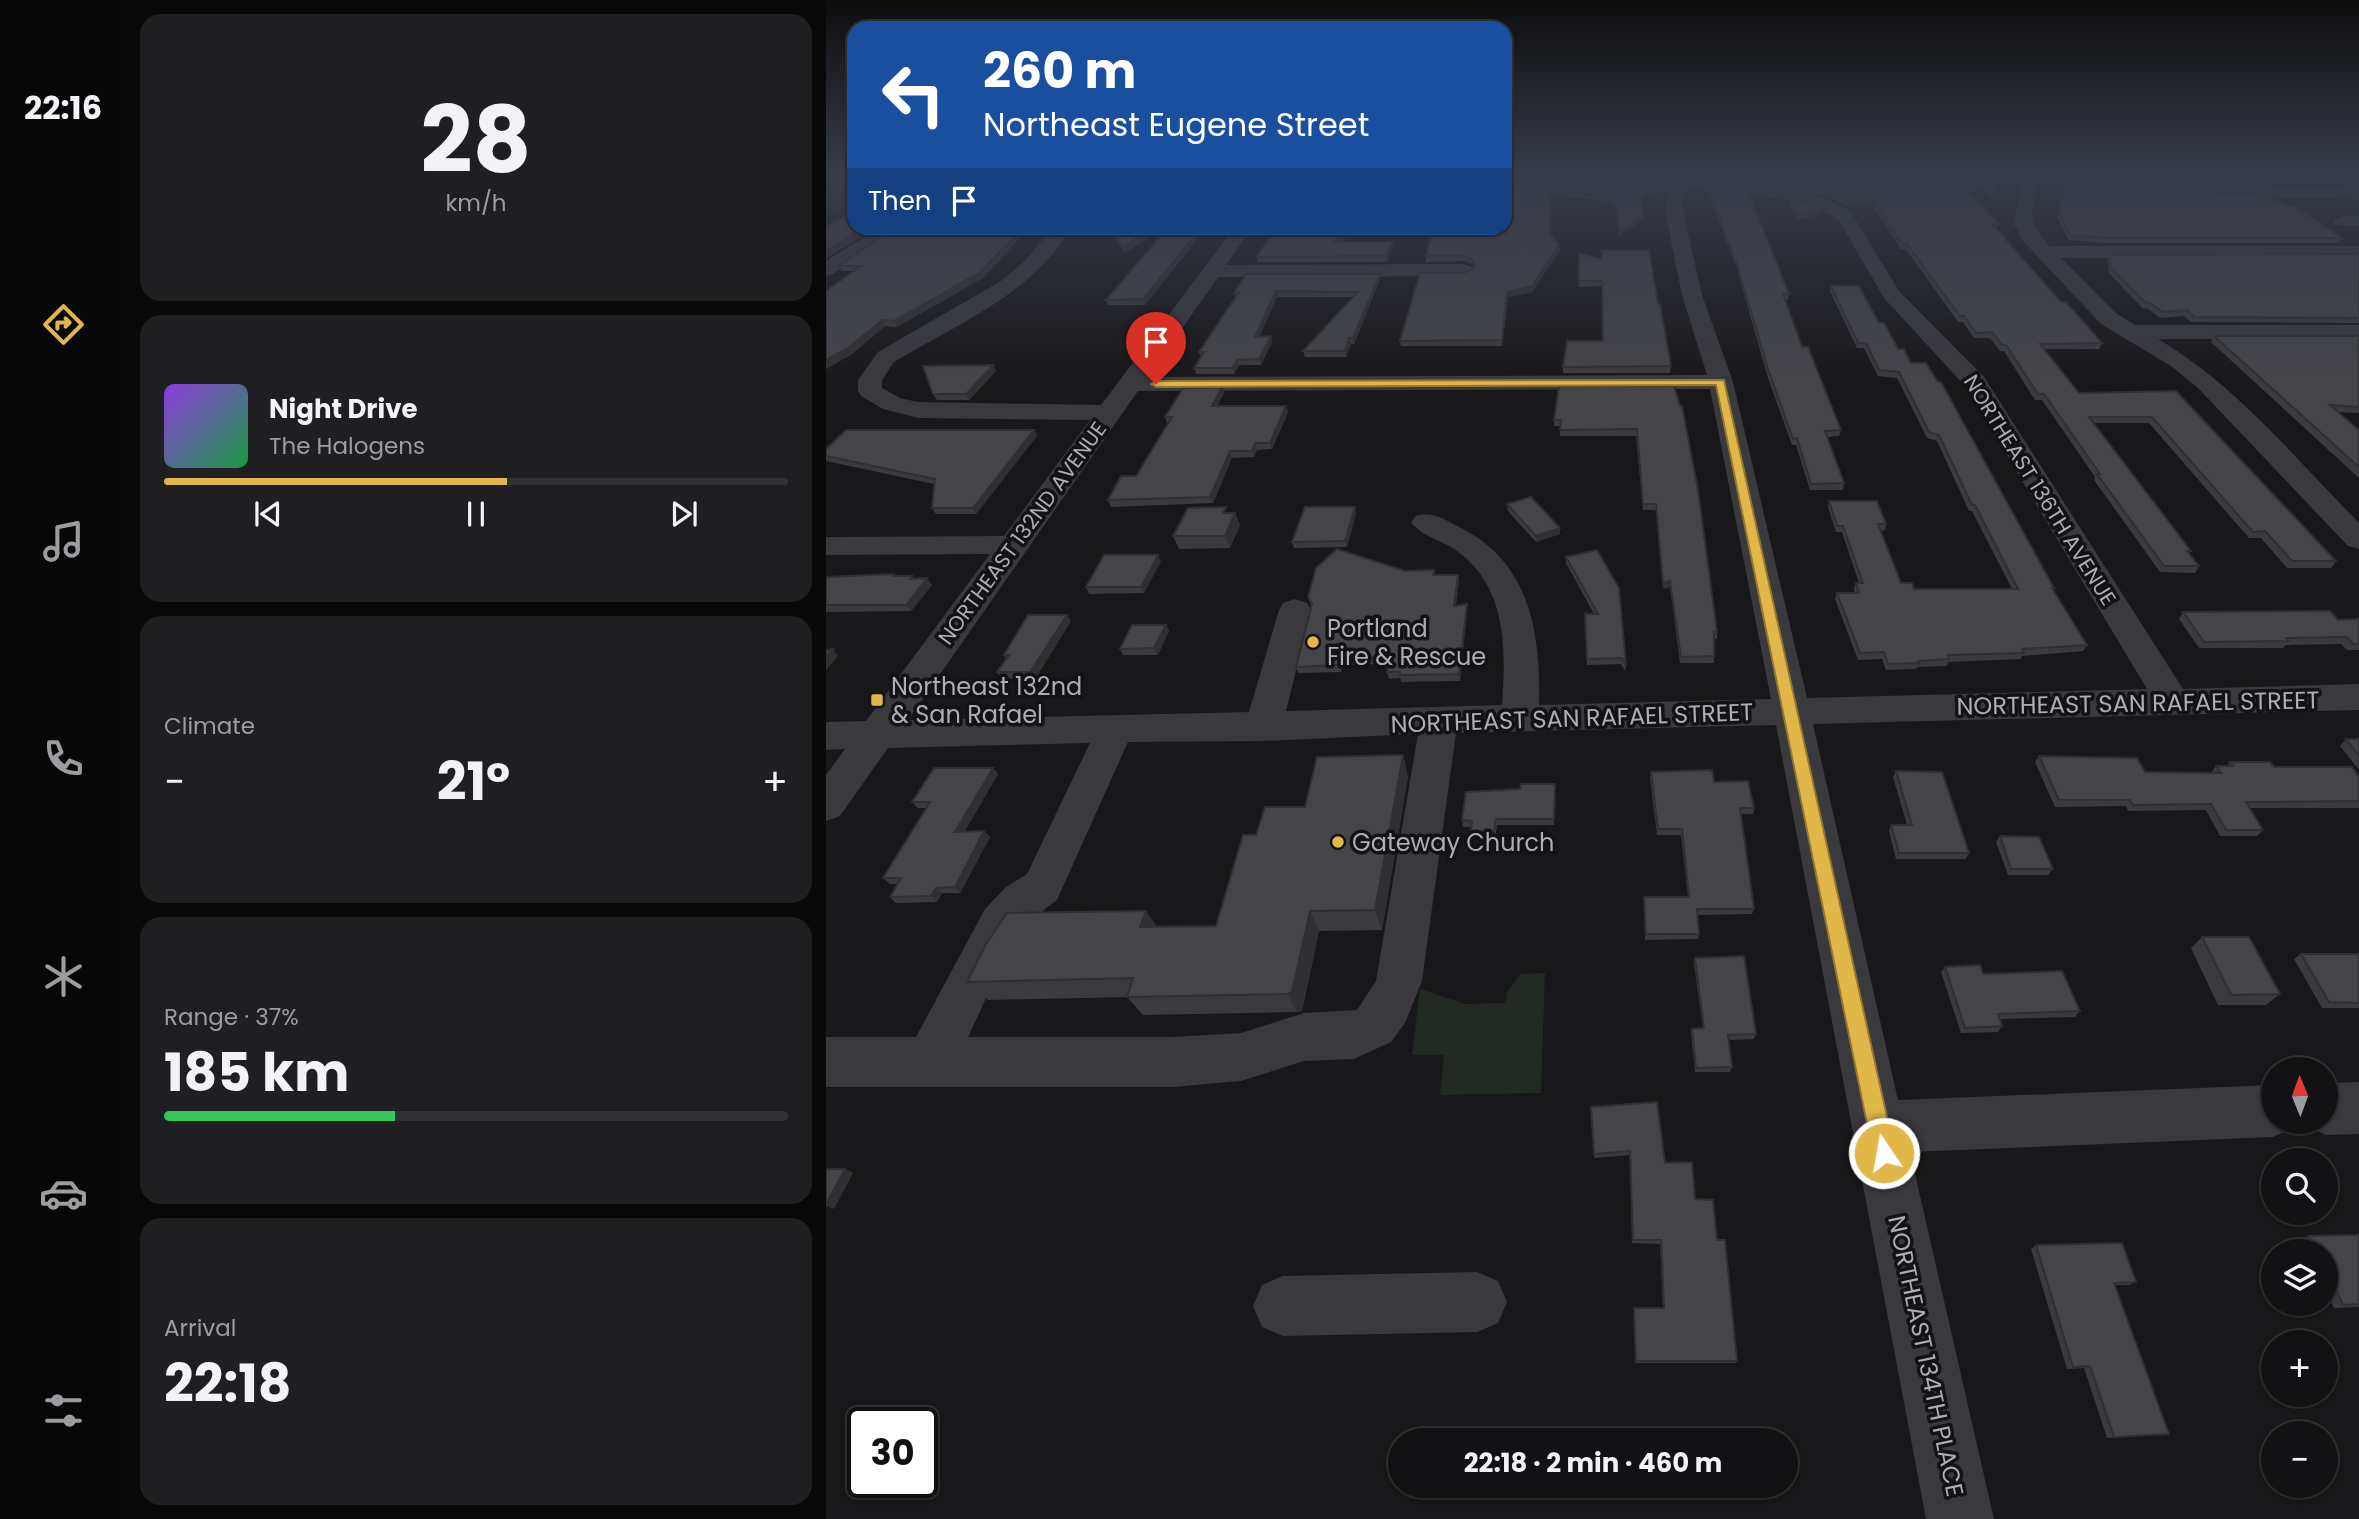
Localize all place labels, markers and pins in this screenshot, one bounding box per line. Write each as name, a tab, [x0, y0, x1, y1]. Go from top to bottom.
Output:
pin	[1126, 312, 1186, 384]
place label: Portland Fire & Rescue	[1327, 612, 1486, 673]
marker: Portland Fire & Rescue	[1305, 634, 1321, 650]
place label: Northeast 132nd & San Rafael	[891, 670, 1082, 731]
marker: Northeast 132nd & San Rafael	[869, 692, 885, 708]
place label: Gateway Church	[1352, 826, 1554, 859]
marker: Gateway Church	[1330, 834, 1346, 850]

